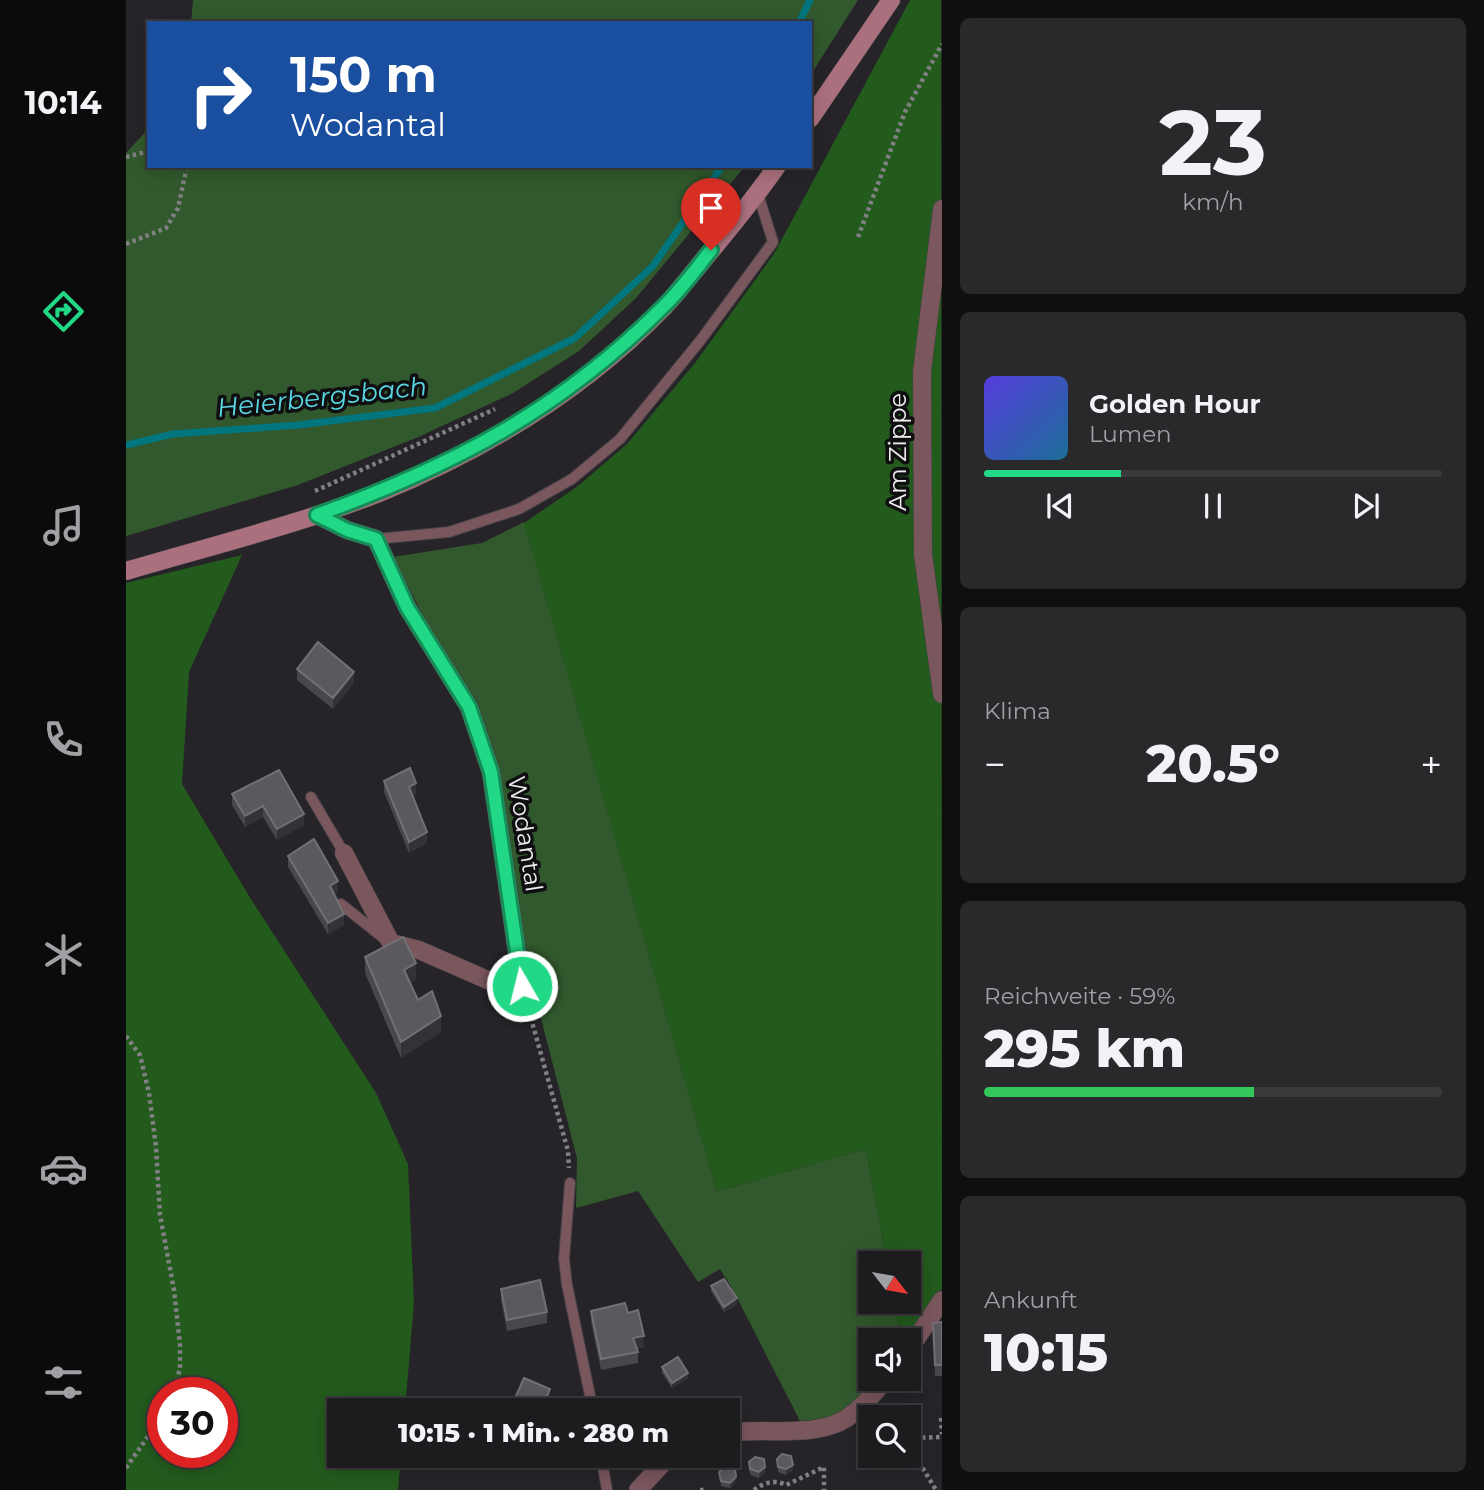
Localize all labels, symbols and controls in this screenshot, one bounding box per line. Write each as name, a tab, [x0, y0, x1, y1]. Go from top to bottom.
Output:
text: 150 m	[290, 45, 437, 104]
icon: right	[175, 49, 266, 140]
text: 10:14	[24, 83, 102, 122]
text: 23	[1159, 87, 1267, 198]
text: Wodantal	[290, 105, 446, 144]
pin	[681, 178, 741, 250]
text: km/h	[1182, 188, 1244, 216]
icon: arrive	[692, 189, 730, 227]
icon: directions	[39, 287, 88, 336]
water label: Heierbergsbach	[215, 370, 429, 424]
text: Golden Hour	[1089, 388, 1261, 420]
street label: Am Zippe	[883, 393, 912, 511]
text: Lumen	[1089, 420, 1172, 448]
icon: previous	[1041, 487, 1079, 525]
icon: pause	[1194, 487, 1232, 525]
icon: next	[1347, 487, 1385, 525]
icon: music	[39, 501, 88, 550]
text: Klima	[984, 697, 1051, 725]
icon: phone	[39, 715, 88, 764]
text: 20.5°	[1146, 732, 1280, 795]
text: −	[984, 741, 1006, 788]
text: +	[1420, 741, 1442, 788]
street label: Wodantal	[502, 774, 549, 894]
icon: climate	[39, 930, 88, 979]
position arrow	[485, 949, 559, 1023]
text: Reichweite · 59%	[984, 982, 1175, 1010]
text: 295 km	[984, 1017, 1185, 1080]
icon: car	[39, 1144, 88, 1193]
north arrow	[858, 1251, 920, 1314]
map controls	[858, 1251, 921, 1468]
text: Ankunft	[984, 1286, 1078, 1314]
text: 10:15	[984, 1321, 1108, 1384]
button: sound	[858, 1328, 921, 1391]
icon: filters	[39, 1358, 88, 1407]
speed limit sign: 30	[147, 1377, 238, 1468]
button: search	[858, 1405, 921, 1468]
text: 10:15 · 1 Min. · 280 m	[398, 1417, 669, 1449]

